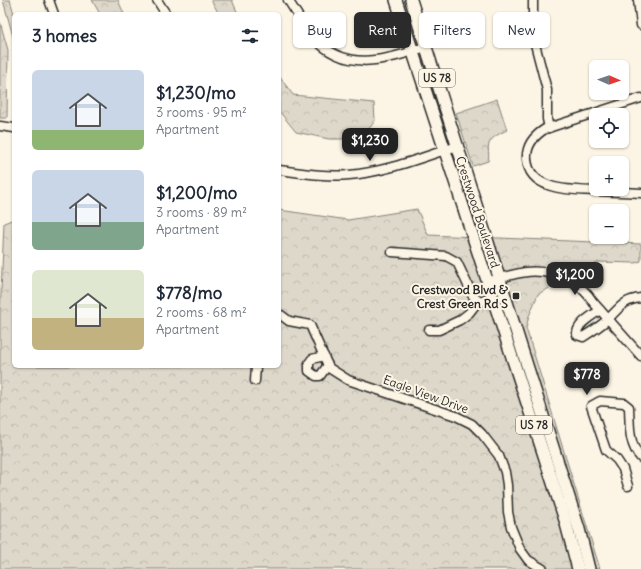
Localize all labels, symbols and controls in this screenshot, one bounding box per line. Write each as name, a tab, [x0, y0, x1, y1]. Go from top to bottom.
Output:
chip: Buy	[293, 12, 346, 48]
chip: Rent	[354, 12, 411, 48]
chip: Filters	[419, 12, 485, 48]
chip: New	[493, 12, 550, 48]
text: 3 homes	[32, 25, 97, 47]
icon: filters	[239, 25, 261, 47]
north arrow	[589, 60, 629, 100]
map controls	[589, 60, 629, 244]
road number: US 78	[419, 69, 455, 87]
text: $1,230/mo	[156, 82, 236, 104]
icon: home	[64, 86, 112, 134]
text: 3 rooms · 95 m²	[156, 104, 247, 121]
button: locate	[589, 108, 629, 148]
text: Apartment	[156, 121, 219, 138]
pin: $1,230	[337, 128, 403, 162]
text: $1,230	[351, 132, 389, 149]
street label: Crestwood Boulevard	[453, 154, 503, 270]
button: +	[589, 156, 629, 196]
text: $1,200/mo	[156, 182, 237, 204]
icon: home	[64, 186, 112, 234]
text: 3 rooms · 89 m²	[156, 204, 247, 221]
button: −	[589, 204, 629, 244]
text: Apartment	[156, 221, 219, 238]
pin: $1,200	[542, 262, 608, 296]
text: $1,200	[555, 266, 595, 283]
text: $778/mo	[156, 282, 222, 304]
place label: Crestwood Blvd & Crest Green Rd S	[411, 282, 509, 311]
icon: home	[64, 286, 112, 334]
marker: Crestwood Blvd & Crest Green Rd S	[511, 291, 521, 301]
text: 2 rooms · 68 m²	[156, 304, 247, 321]
text: Apartment	[156, 321, 219, 338]
pin: $778	[563, 362, 611, 396]
text: $778	[573, 366, 601, 383]
street label: Eagle View Drive	[381, 372, 471, 416]
road number: US 78	[516, 416, 552, 434]

